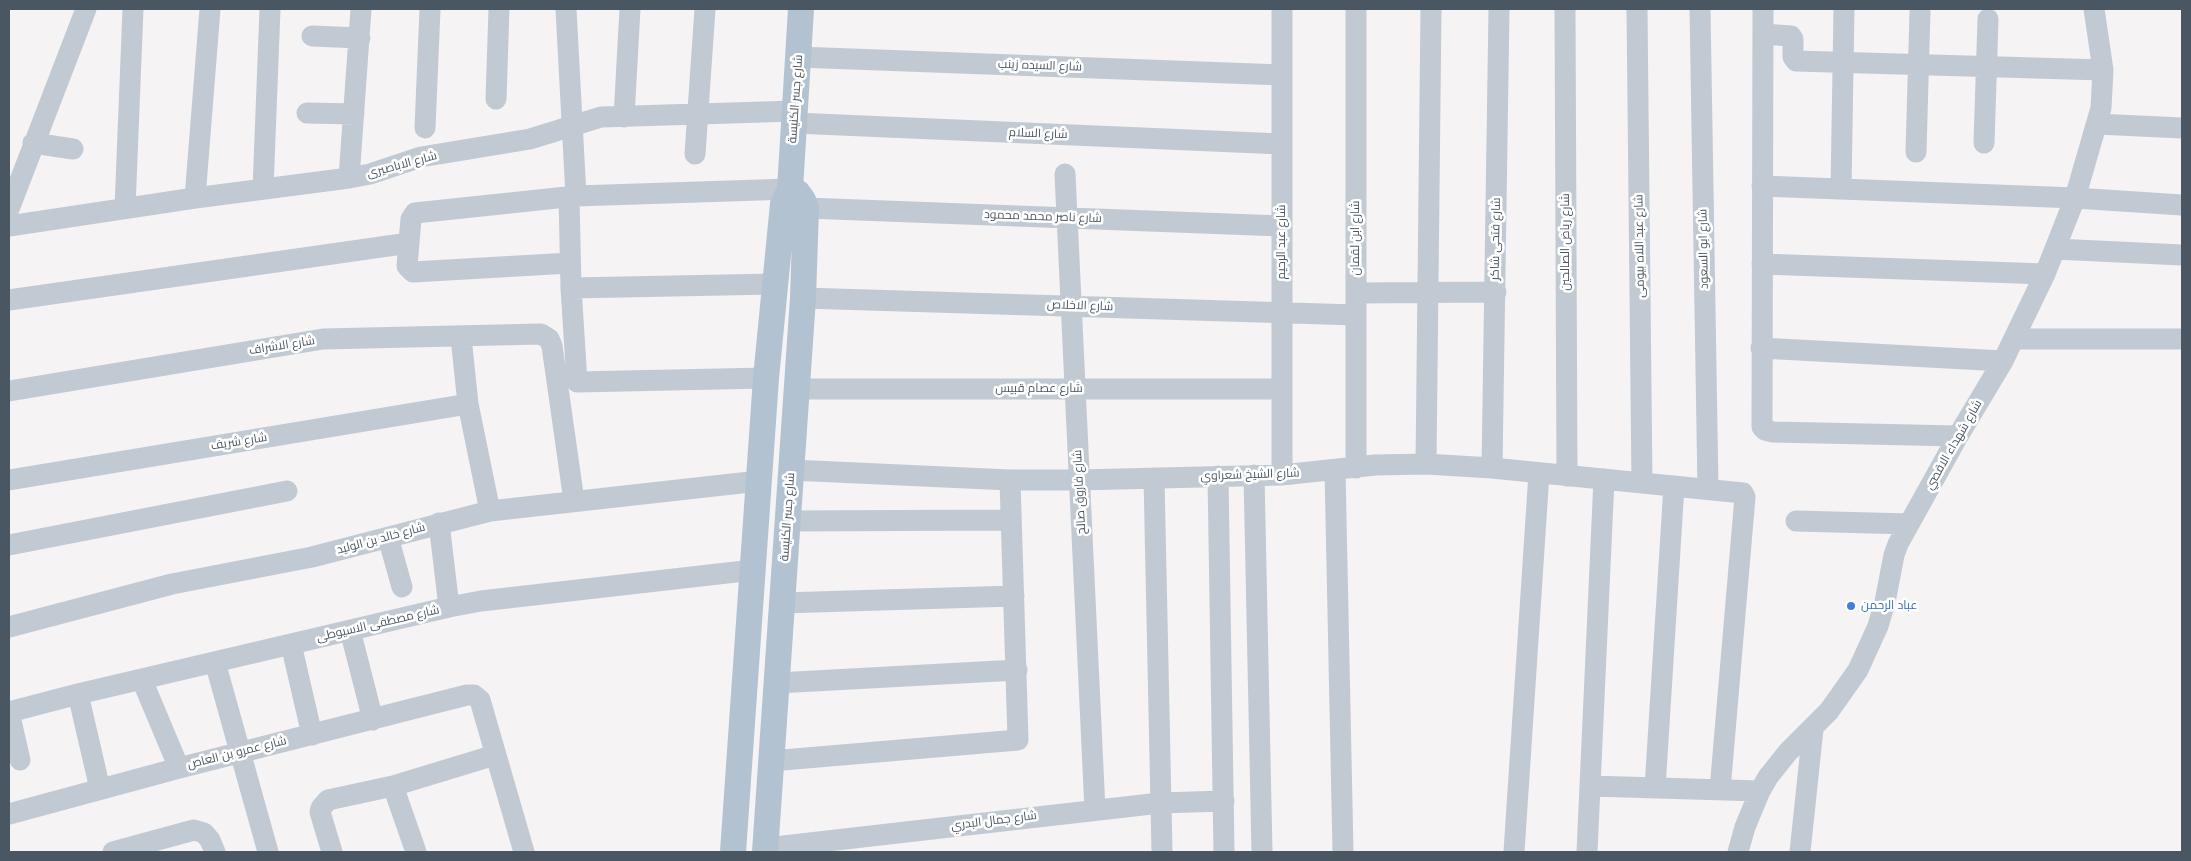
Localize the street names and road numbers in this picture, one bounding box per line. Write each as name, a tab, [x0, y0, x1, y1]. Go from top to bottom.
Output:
street label: شارع جسر الكنيسة	[786, 54, 806, 144]
street label: شارع السيده زينب	[998, 57, 1082, 75]
street label: شارع السلام	[1008, 126, 1068, 142]
street label: شارع الاباصيرى	[365, 149, 439, 181]
street label: شارع رياض الصالحين	[1559, 193, 1573, 291]
street label: شارع عبد اللاه بيومى	[1632, 194, 1648, 298]
street label: شارع فتحى شاكر	[1488, 197, 1504, 281]
street label: شارع ابن لقمان	[1349, 200, 1363, 276]
street label: شارع عبد الرحيم	[1275, 205, 1289, 279]
street label: شارع ناصر محمد محمود	[984, 208, 1102, 226]
street label: شارع ابو السعود	[1696, 209, 1712, 289]
street label: شارع الاخلاص	[1047, 298, 1113, 314]
street label: شارع الاشراف	[248, 334, 316, 358]
street label: شارع عصام قبيس	[995, 382, 1083, 396]
street label: شارع شهداء الاقصي	[1922, 398, 1986, 492]
street label: شارع شريف	[210, 430, 268, 454]
street label: شارع فاروق صالح	[1071, 449, 1089, 535]
street label: شارع الشيخ شعراوي	[1200, 466, 1300, 484]
street label: شارع جسر الكنيسة	[778, 472, 798, 562]
street label: شارع خالد بن الوليد	[335, 520, 427, 558]
street label: شارع مصطفى الاسيوطى	[315, 603, 441, 645]
street label: شارع عمرو بن العاص	[186, 734, 288, 772]
street label: شارع جمال البدري	[950, 809, 1038, 833]

